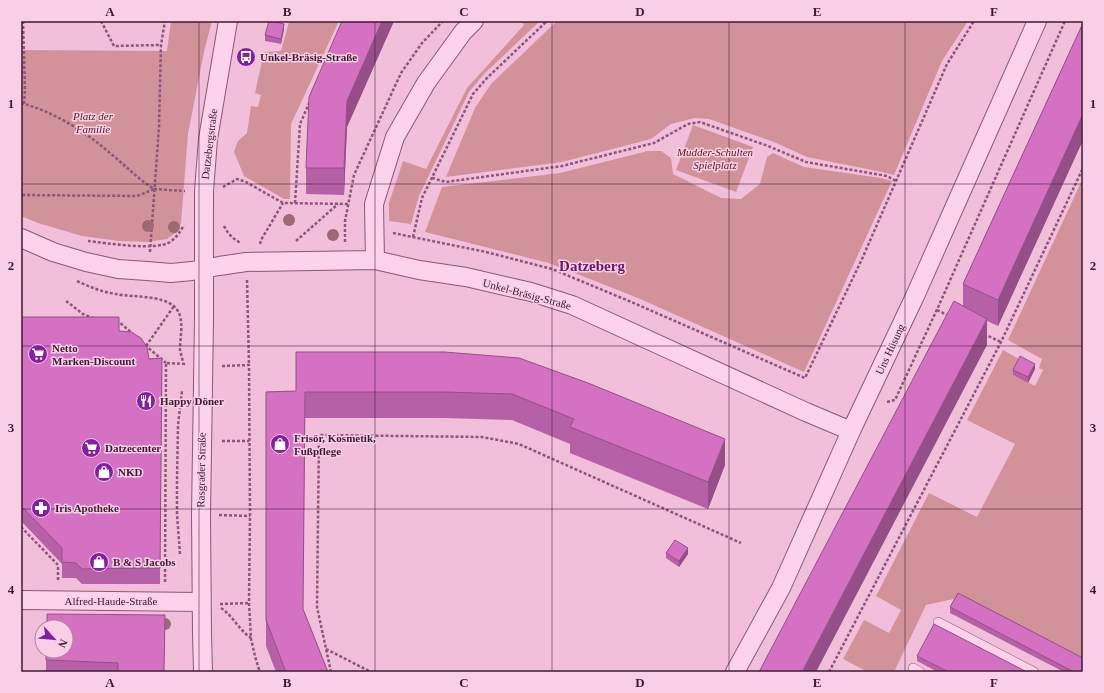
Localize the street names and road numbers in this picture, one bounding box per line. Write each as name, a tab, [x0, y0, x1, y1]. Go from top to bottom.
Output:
street label: Datzebergstraße	[199, 108, 219, 180]
street label: Unkel-Bräsig-Straße	[481, 276, 573, 312]
street label: Uns Hüsung	[873, 321, 907, 376]
street label: Rasgrader Straße	[194, 432, 208, 508]
street label: Alfred-Haude-Straße	[65, 595, 158, 607]

